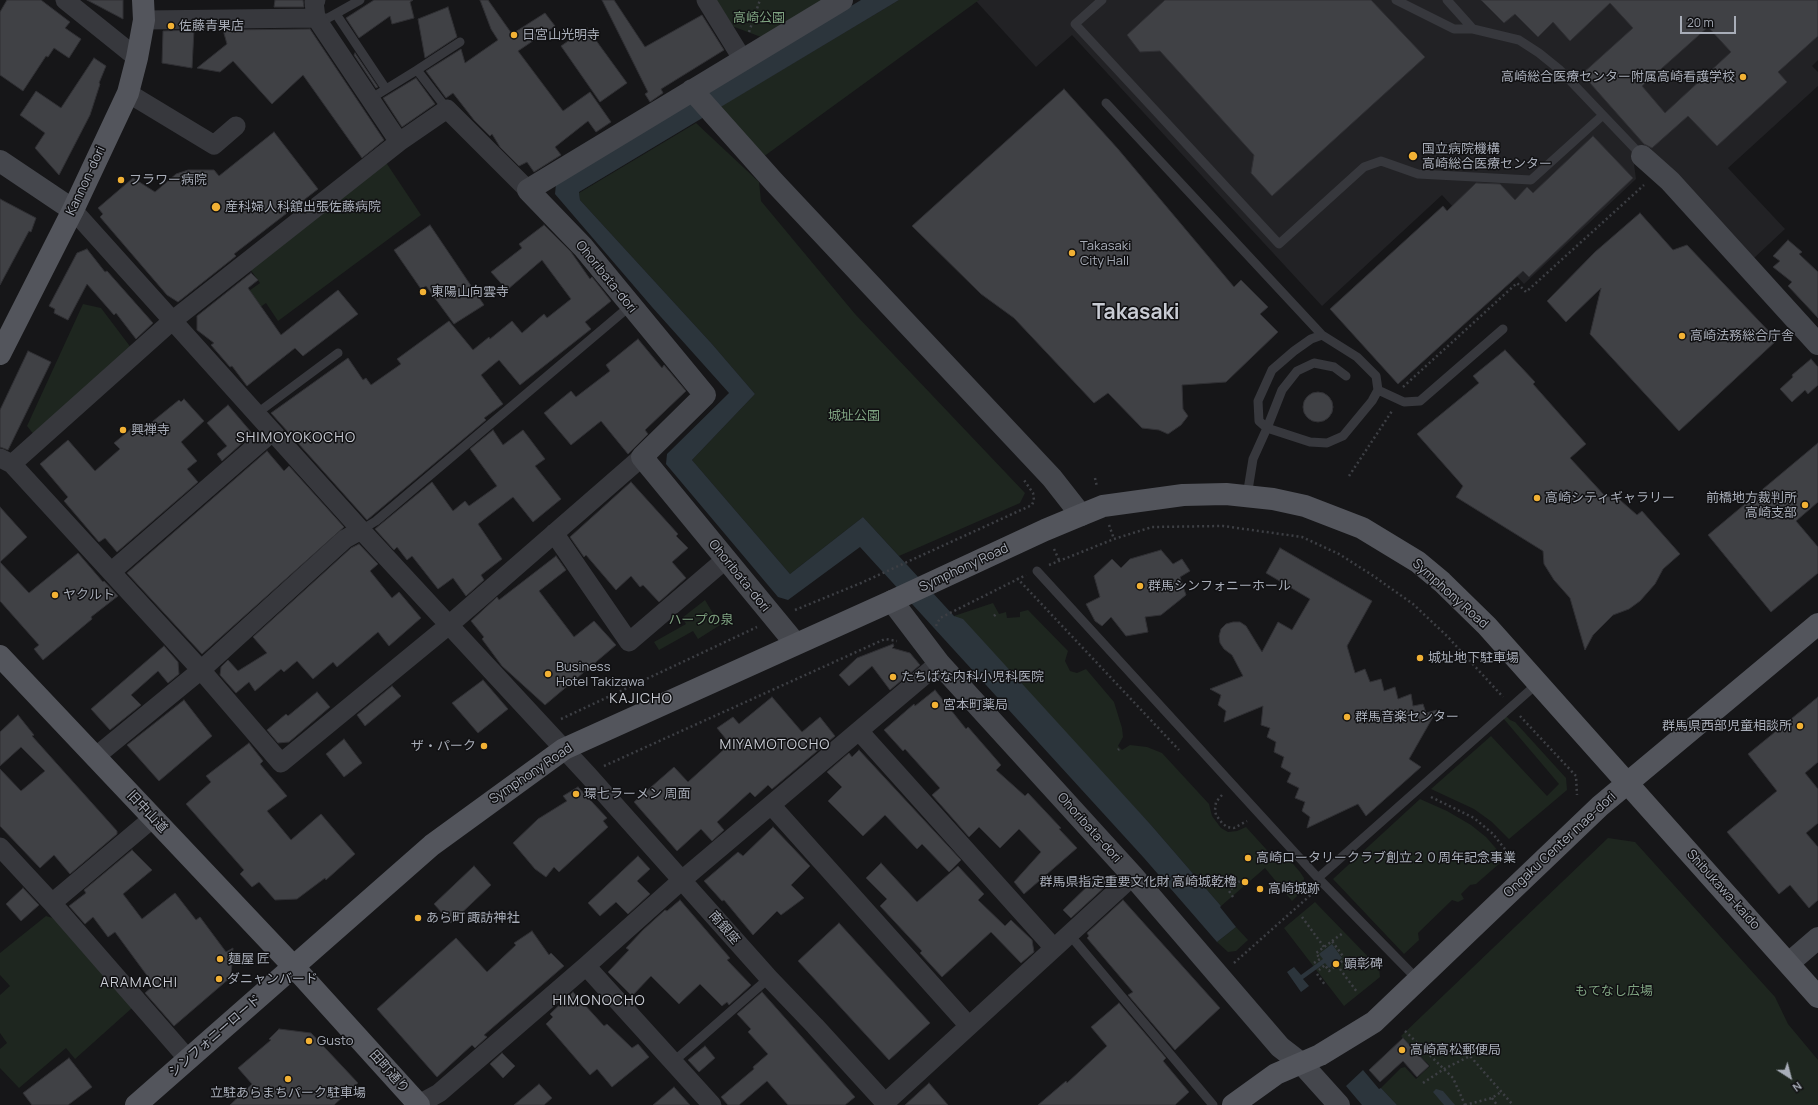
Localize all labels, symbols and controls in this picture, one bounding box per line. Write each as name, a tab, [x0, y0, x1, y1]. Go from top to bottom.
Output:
scale bar	[1682, 8, 1738, 34]
park label: 高崎公園	[733, 10, 785, 26]
text: 20 m	[1687, 14, 1714, 31]
place label: 佐藤青果店	[179, 18, 244, 34]
marker: 佐藤青果店	[166, 21, 176, 31]
place label: 日宮山光明寺	[522, 27, 600, 43]
marker: 日宮山光明寺	[509, 30, 519, 40]
place label: 高崎総合医療センター附属高崎看護学校	[1501, 69, 1735, 85]
marker: 高崎総合医療センター附属高崎看護学校	[1738, 72, 1748, 82]
place label: 国立病院機構 高崎総合医療センター	[1422, 141, 1552, 172]
street label: Kannon-dori	[63, 144, 109, 218]
marker: 国立病院機構 高崎総合医療センター	[1407, 150, 1419, 162]
place label: フラワー病院	[129, 172, 207, 188]
marker: フラワー病院	[116, 175, 126, 185]
place label: 産科婦人科舘出張佐藤病院	[225, 199, 381, 215]
marker: 産科婦人科舘出張佐藤病院	[210, 201, 222, 213]
street label: Ohoribata-dori	[572, 238, 640, 316]
place label: Takasaki City Hall	[1080, 238, 1131, 269]
marker: Takasaki City Hall	[1067, 248, 1077, 258]
place label: 東陽山向雲寺	[431, 284, 509, 300]
marker: 東陽山向雲寺	[418, 287, 428, 297]
district label: Takasaki	[1092, 300, 1180, 326]
place label: 高崎法務総合庁舎	[1690, 328, 1794, 344]
marker: 高崎法務総合庁舎	[1677, 331, 1687, 341]
park label: 城址公園	[828, 408, 880, 424]
place label: 興禅寺	[131, 422, 170, 438]
marker: 興禅寺	[118, 425, 128, 435]
district label: SHIMOYOKOCHO	[236, 430, 356, 446]
place label: 高崎シティギャラリー	[1545, 490, 1675, 506]
place label: 前橋地方裁判所 高崎支部	[1706, 490, 1797, 521]
marker: 高崎シティギャラリー	[1532, 493, 1542, 503]
marker: 前橋地方裁判所 高崎支部	[1800, 500, 1810, 510]
street label: Ohoribata-dori	[705, 537, 773, 615]
street label: Symphony Road	[917, 541, 1011, 595]
street label: Symphony Road	[1409, 556, 1491, 632]
place label: 群馬シンフォニーホール	[1148, 578, 1291, 594]
marker: 群馬シンフォニーホール	[1135, 581, 1145, 591]
place label: ヤクルト	[63, 587, 115, 603]
marker: ヤクルト	[50, 590, 60, 600]
park label: ハープの泉	[669, 612, 733, 628]
place label: 城址地下駐車場	[1428, 650, 1519, 666]
marker: 城址地下駐車場	[1415, 653, 1425, 663]
place label: Business Hotel Takizawa	[556, 659, 645, 690]
marker: Business Hotel Takizawa	[543, 669, 553, 679]
place label: たちばな内科小児科医院	[901, 669, 1044, 685]
marker: たちばな内科小児科医院	[888, 672, 898, 682]
district label: KAJICHO	[609, 691, 673, 707]
place label: 宮本町薬局	[943, 697, 1008, 713]
marker: 宮本町薬局	[930, 700, 940, 710]
place label: 群馬音楽センター	[1355, 709, 1459, 725]
marker: 群馬音楽センター	[1342, 712, 1352, 722]
place label: 群馬県西部児童相談所	[1662, 718, 1792, 734]
marker: 群馬県西部児童相談所	[1795, 721, 1805, 731]
district label: MIYAMOTOCHO	[720, 737, 830, 753]
place label: ザ・パーク	[411, 738, 476, 754]
marker: ザ・パーク	[479, 741, 489, 751]
street label: Symphony Road	[487, 741, 575, 807]
place label: 環七ラーメン 周面	[584, 786, 691, 802]
street label: 旧中山道	[124, 788, 170, 836]
marker: 環七ラーメン 周面	[571, 789, 581, 799]
street label: Ongaku Center mae-dori	[1501, 789, 1619, 901]
street label: Ohoribata-dori	[1054, 790, 1124, 866]
street label: Shibukawa-kaido	[1683, 847, 1763, 933]
place label: 高崎ロータリークラブ創立２０周年記念事業	[1256, 850, 1516, 866]
marker: 高崎ロータリークラブ創立２０周年記念事業	[1243, 853, 1253, 863]
place label: 群馬県指定重要文化財 高崎城乾櫓	[1039, 874, 1237, 890]
marker: 群馬県指定重要文化財 高崎城乾櫓	[1240, 877, 1250, 887]
place label: 高崎城跡	[1268, 881, 1320, 897]
marker: 高崎城跡	[1255, 884, 1265, 894]
street label: 南銀座	[705, 908, 743, 948]
place label: あら町 諏訪神社	[426, 910, 520, 926]
marker: あら町 諏訪神社	[413, 913, 423, 923]
place label: 麺屋 匠	[228, 951, 270, 967]
marker: 麺屋 匠	[215, 954, 225, 964]
place label: 顕彰碑	[1344, 956, 1383, 972]
marker: 顕彰碑	[1331, 959, 1341, 969]
place label: ダニャンバード	[227, 971, 318, 987]
marker: ダニャンバード	[214, 974, 224, 984]
district label: ARAMACHI	[100, 975, 178, 991]
park label: もてなし広場	[1575, 983, 1653, 999]
street label: シンフォニーロード	[166, 992, 264, 1080]
district label: HIMONOCHO	[552, 993, 646, 1009]
place label: Gusto	[317, 1033, 353, 1049]
marker: Gusto	[304, 1036, 314, 1046]
place label: 高崎高松郵便局	[1410, 1042, 1501, 1058]
marker: 高崎高松郵便局	[1397, 1045, 1407, 1055]
street label: 田町通り	[366, 1047, 412, 1097]
north arrow	[1770, 1057, 1810, 1097]
marker: 立駐あらまちパーク駐車場	[283, 1074, 293, 1084]
text: N	[1790, 1079, 1805, 1096]
place label: 立駐あらまちパーク駐車場	[210, 1085, 366, 1101]

